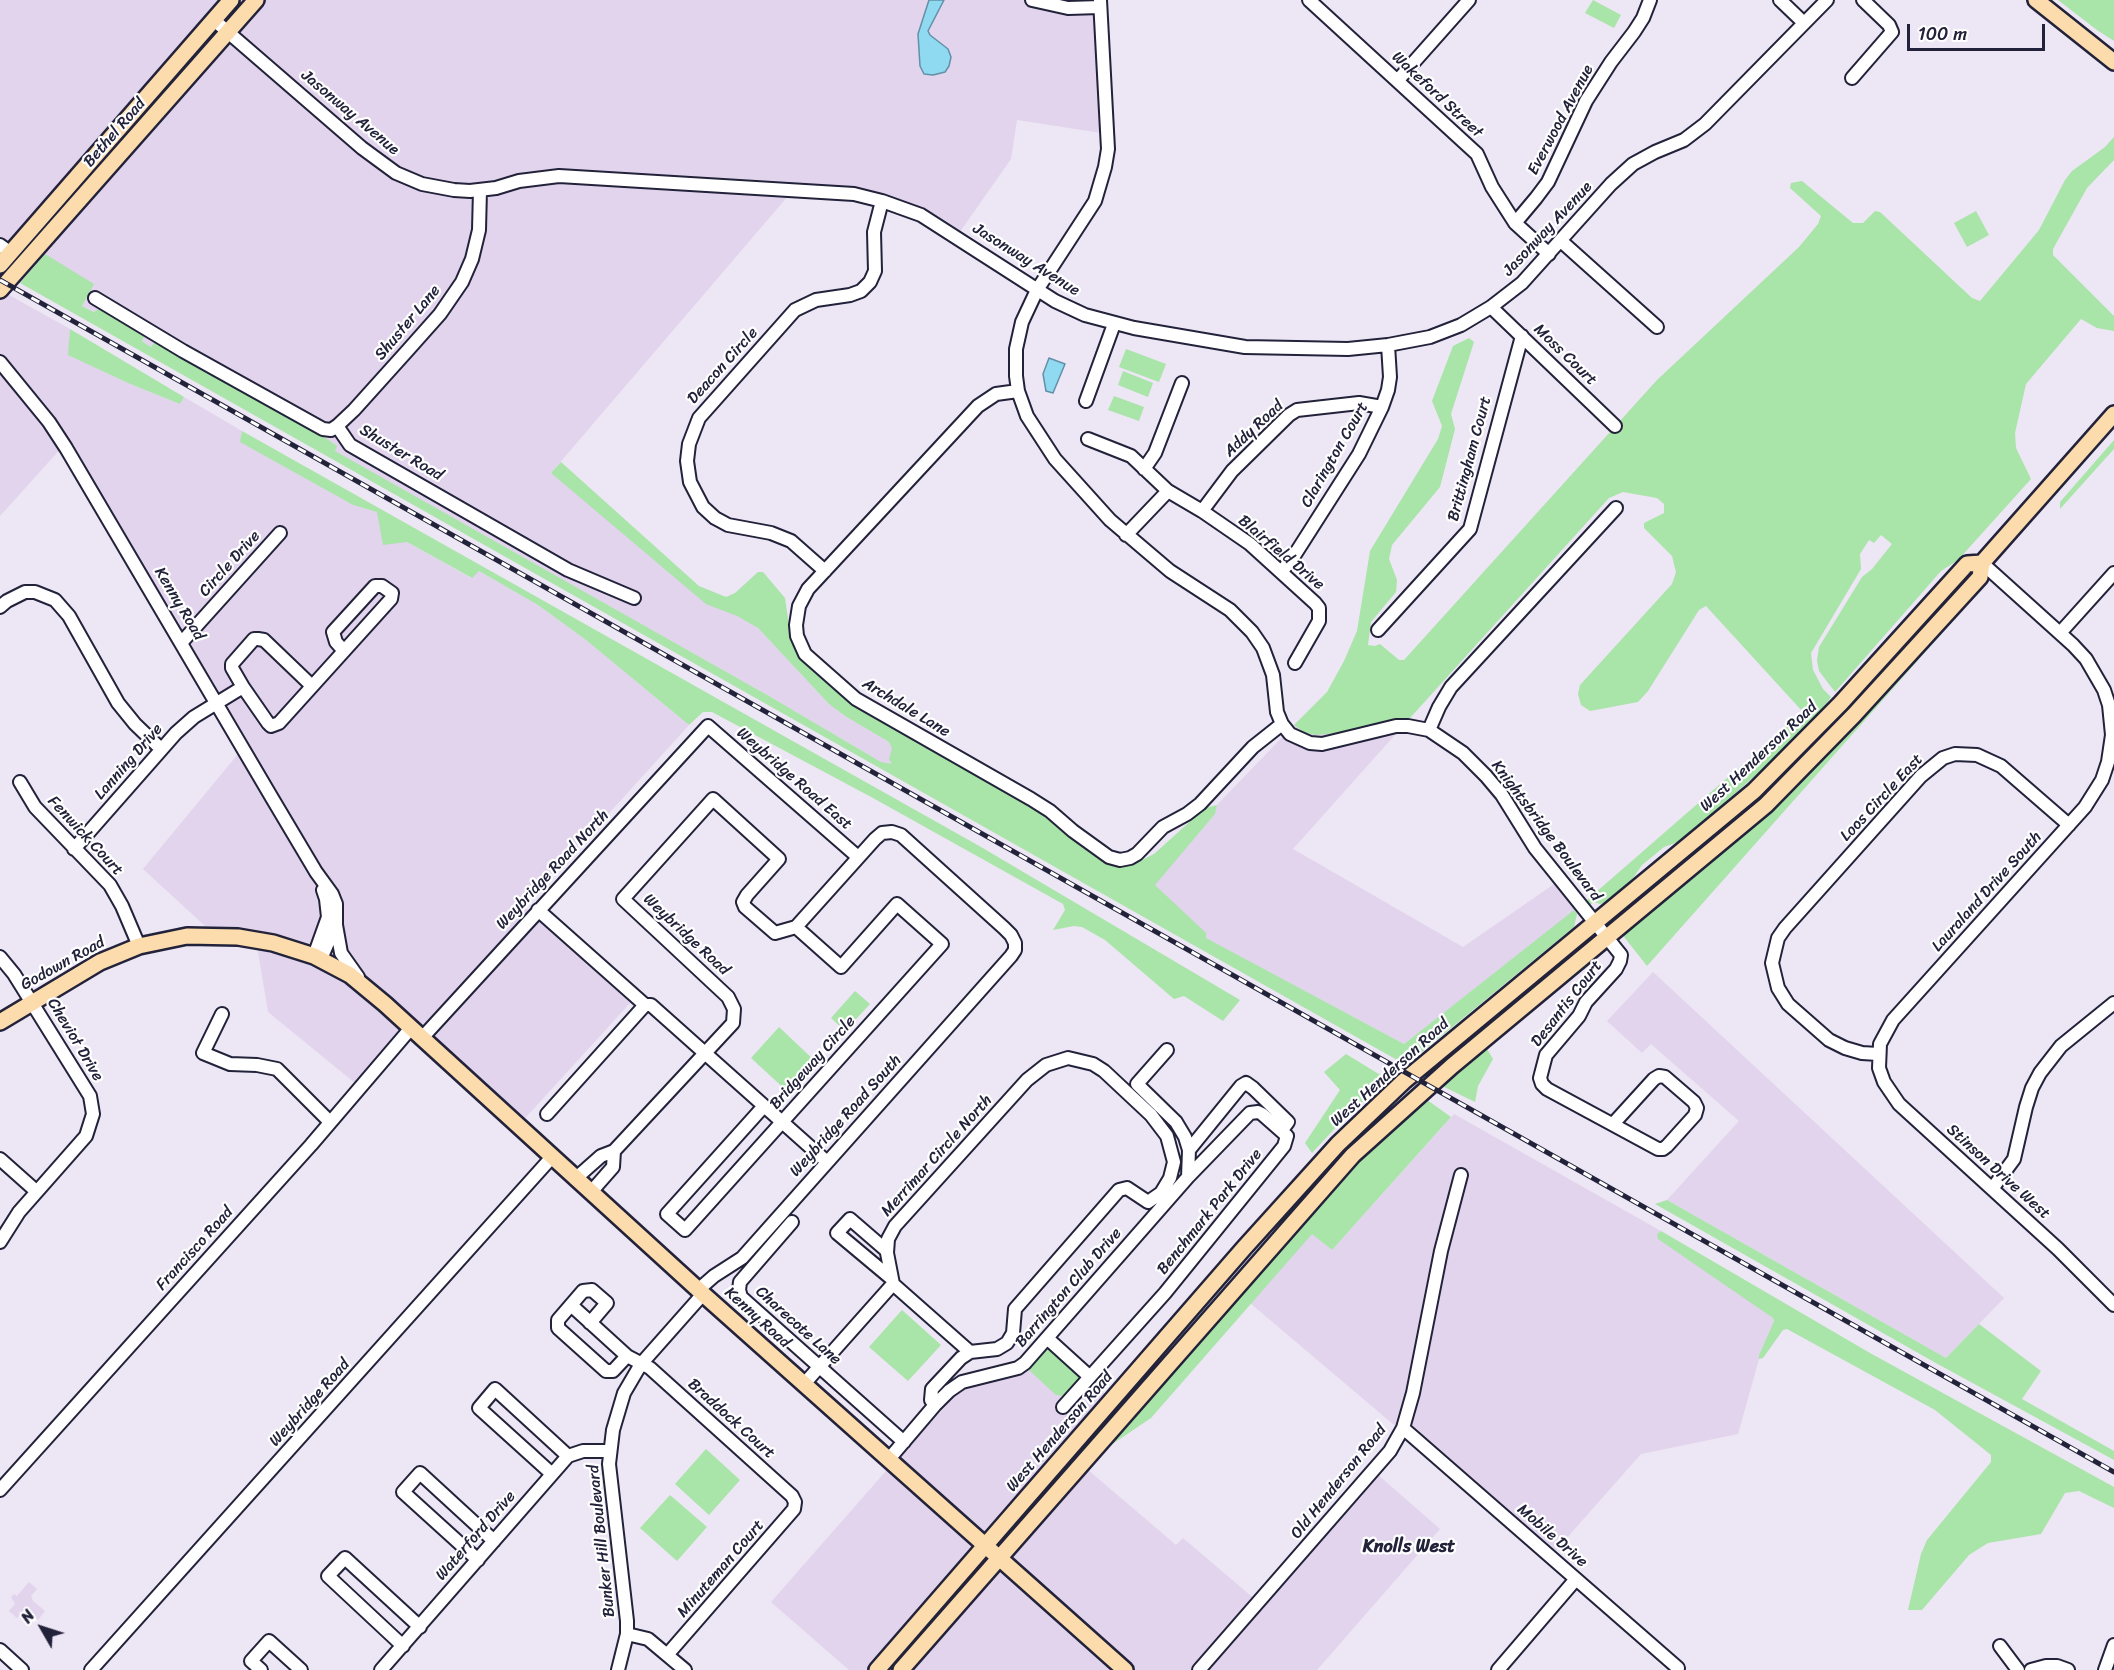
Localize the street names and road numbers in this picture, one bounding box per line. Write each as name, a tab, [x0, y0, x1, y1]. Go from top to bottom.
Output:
street label: Wakeford Street	[1387, 48, 1487, 142]
street label: Everwood Avenue	[1524, 62, 1598, 178]
street label: Jasonway Avenue	[297, 66, 403, 160]
street label: Bethel Road	[80, 95, 150, 171]
street label: Jasonway Avenue	[1499, 178, 1597, 280]
street label: Jasonway Avenue	[969, 219, 1083, 301]
street label: Shuster Lane	[371, 282, 445, 364]
street label: Moss Court	[1529, 320, 1601, 390]
street label: Deacon Circle	[684, 324, 762, 408]
street label: Brittingham Court	[1444, 394, 1496, 524]
street label: Addy Road	[1220, 397, 1288, 461]
street label: Clarington Court	[1297, 399, 1373, 511]
street label: Shuster Road	[356, 421, 446, 485]
street label: Blairfield Drive	[1234, 511, 1328, 595]
street label: Circle Drive	[195, 527, 265, 601]
street label: Kenny Road	[150, 564, 208, 644]
street label: Archdale Lane	[859, 674, 953, 742]
street label: West Henderson Road	[1697, 698, 1821, 816]
street label: Lanning Drive	[91, 720, 167, 804]
street label: Weybridge Road East	[732, 724, 856, 834]
street label: Loos Circle East	[1837, 750, 1927, 846]
street label: Knightsbridge Boulevard	[1487, 757, 1605, 905]
street label: Fenwick Court	[43, 792, 127, 880]
street label: Weybridge Road North	[493, 806, 613, 934]
street label: Lauraland Drive South	[1928, 828, 2046, 956]
street label: Weybridge Road	[639, 890, 733, 980]
street label: Godown Road	[18, 933, 108, 995]
street label: Desantis Court	[1527, 957, 1607, 1051]
street label: Cheviot Drive	[43, 995, 107, 1085]
street label: Bridgeway Circle	[766, 1012, 860, 1114]
street label: West Henderson Road	[1327, 1015, 1453, 1131]
street label: Weybridge Road South	[786, 1051, 906, 1181]
street label: Merrimar Circle North	[877, 1091, 997, 1221]
street label: Stinson Drive West	[1942, 1120, 2054, 1224]
street label: Benchmark Park Drive	[1153, 1145, 1267, 1279]
street label: Francisco Road	[152, 1203, 238, 1295]
street label: Barrington Club Drive	[1012, 1224, 1126, 1352]
street label: Charecote Lane	[751, 1282, 845, 1370]
street label: Kenny Road	[720, 1283, 794, 1353]
street label: Weybridge Road	[266, 1355, 354, 1451]
street label: West Henderson Road	[1003, 1368, 1117, 1496]
street label: Braddock Court	[683, 1375, 779, 1463]
street label: Old Henderson Road	[1287, 1421, 1391, 1543]
street label: Bunker Hill Boulevard	[584, 1464, 620, 1618]
street label: Waterford Drive	[432, 1487, 520, 1585]
street label: Mobile Drive	[1513, 1500, 1591, 1572]
street label: Minuteman Court	[673, 1516, 769, 1622]

